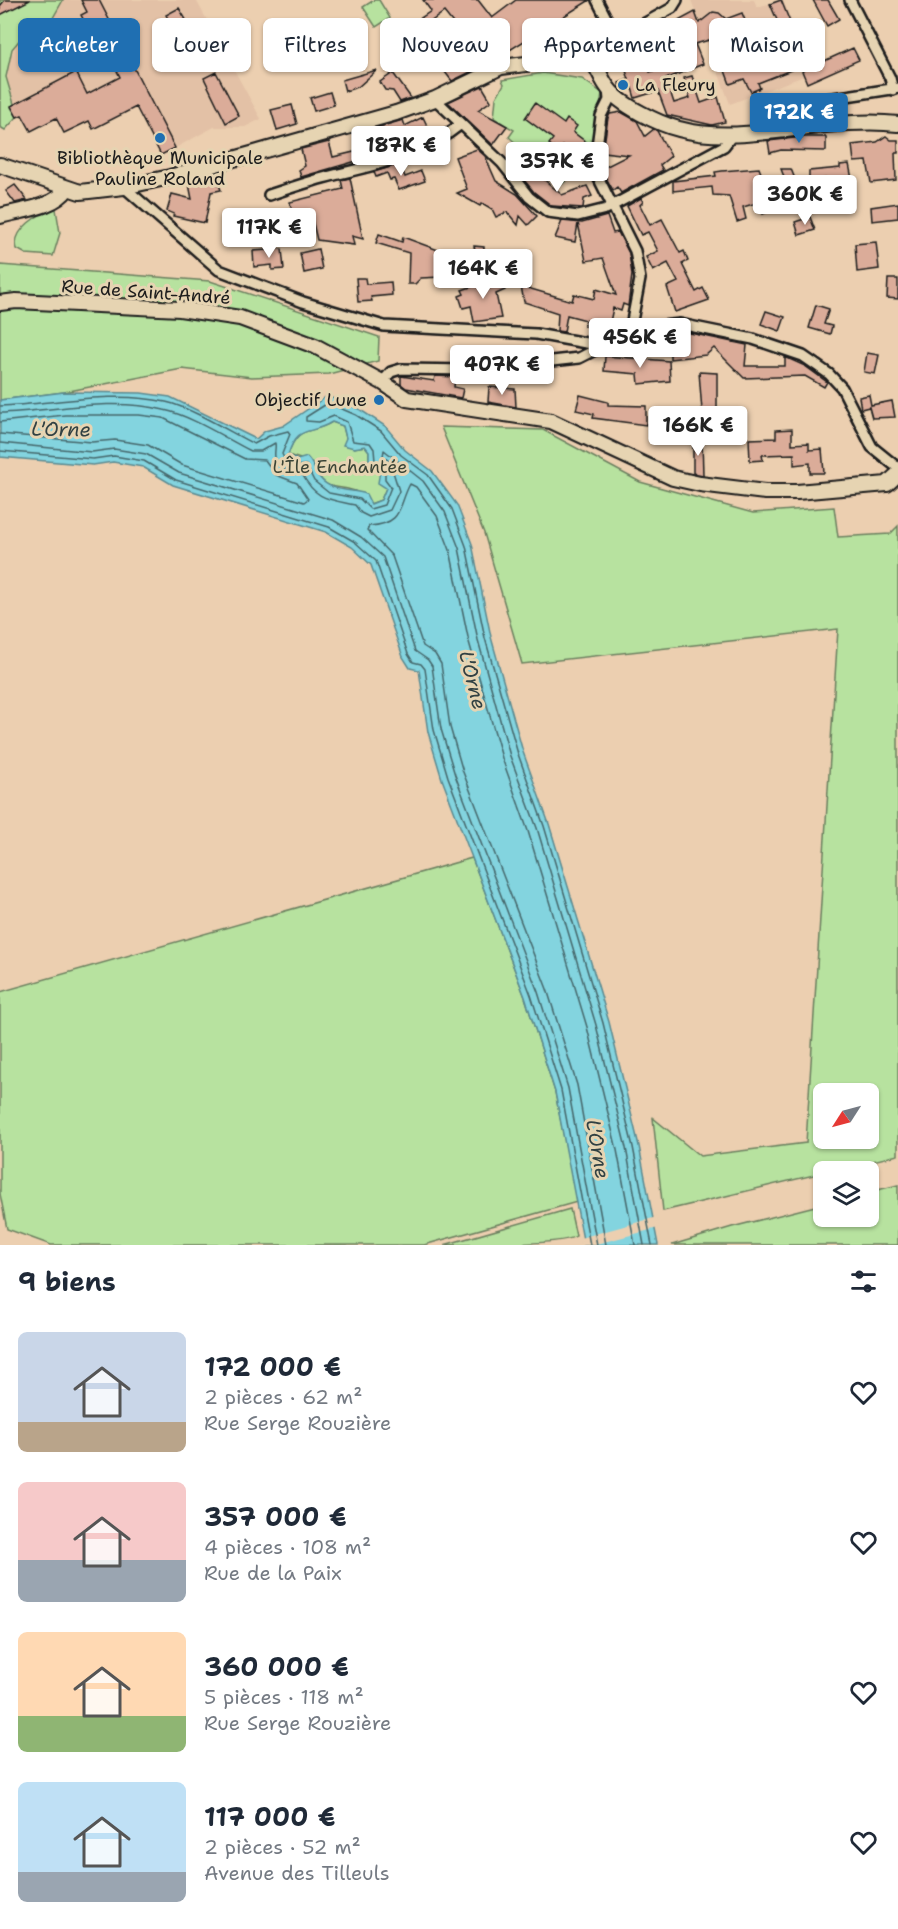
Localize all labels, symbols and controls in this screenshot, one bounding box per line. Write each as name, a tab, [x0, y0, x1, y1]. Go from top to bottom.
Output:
chip: Acheter	[18, 18, 140, 72]
chip: Louer	[152, 18, 251, 72]
chip: Filtres	[263, 18, 368, 72]
chip: Nouveau	[380, 18, 510, 72]
chip: Appartement	[522, 18, 697, 72]
chip: Maison	[709, 18, 825, 72]
place label: La Fleury	[635, 73, 716, 97]
marker: La Fleury	[616, 78, 630, 92]
pin: 172K €	[750, 93, 848, 144]
text: 172K €	[764, 99, 834, 125]
pin: 187K €	[352, 126, 450, 177]
marker: Bibliothèque Municipale Pauline Roland	[153, 131, 167, 145]
text: 187K €	[365, 132, 437, 158]
pin: 357K €	[508, 142, 606, 193]
place label: Bibliothèque Municipale Pauline Roland	[57, 146, 263, 191]
text: 357K €	[520, 148, 594, 174]
pin: 360K €	[756, 175, 854, 226]
text: 360K €	[767, 181, 843, 207]
pin: 117K €	[220, 208, 318, 259]
text: 117K €	[236, 214, 302, 240]
pin: 164K €	[434, 249, 532, 300]
text: 164K €	[447, 255, 519, 281]
street label: Rue de Saint-André	[61, 274, 231, 310]
pin: 456K €	[591, 318, 689, 369]
text: 456K €	[603, 324, 677, 350]
pin: 407K €	[453, 345, 551, 396]
text: 407K €	[464, 351, 540, 377]
place label: Objectif Lune	[254, 388, 367, 412]
marker: Objectif Lune	[372, 393, 386, 407]
pin: 166K €	[649, 406, 747, 457]
text: 166K €	[662, 412, 734, 438]
water label: L'Orne	[31, 415, 91, 443]
park label: L'Île Enchantée	[273, 455, 407, 479]
water label: L'Orne	[453, 648, 493, 712]
north arrow	[813, 1083, 879, 1149]
map controls	[813, 1083, 879, 1227]
water label: L'Orne	[580, 1117, 616, 1181]
button: layers	[813, 1161, 879, 1227]
text: 9 biens	[18, 1264, 116, 1299]
icon: filters	[847, 1265, 880, 1298]
text: 172 000 €	[204, 1349, 341, 1384]
icon: home	[66, 1356, 138, 1428]
icon: heart	[847, 1376, 880, 1409]
text: 2 pièces · 62 m²	[204, 1384, 362, 1410]
text: Rue Serge Rouzière	[204, 1410, 391, 1436]
text: 357 000 €	[204, 1499, 347, 1534]
icon: home	[66, 1506, 138, 1578]
icon: heart	[847, 1526, 880, 1559]
text: 4 pièces · 108 m²	[204, 1534, 371, 1560]
text: Rue de la Paix	[204, 1560, 342, 1586]
text: 360 000 €	[204, 1649, 349, 1684]
icon: home	[66, 1656, 138, 1728]
icon: heart	[847, 1676, 880, 1709]
text: 5 pièces · 118 m²	[204, 1684, 364, 1710]
text: Rue Serge Rouzière	[204, 1710, 391, 1736]
text: 117 000 €	[204, 1799, 335, 1834]
icon: home	[66, 1806, 138, 1878]
icon: heart	[847, 1826, 880, 1859]
text: 2 pièces · 52 m²	[204, 1834, 361, 1860]
text: Avenue des Tilleuls	[204, 1860, 390, 1886]

